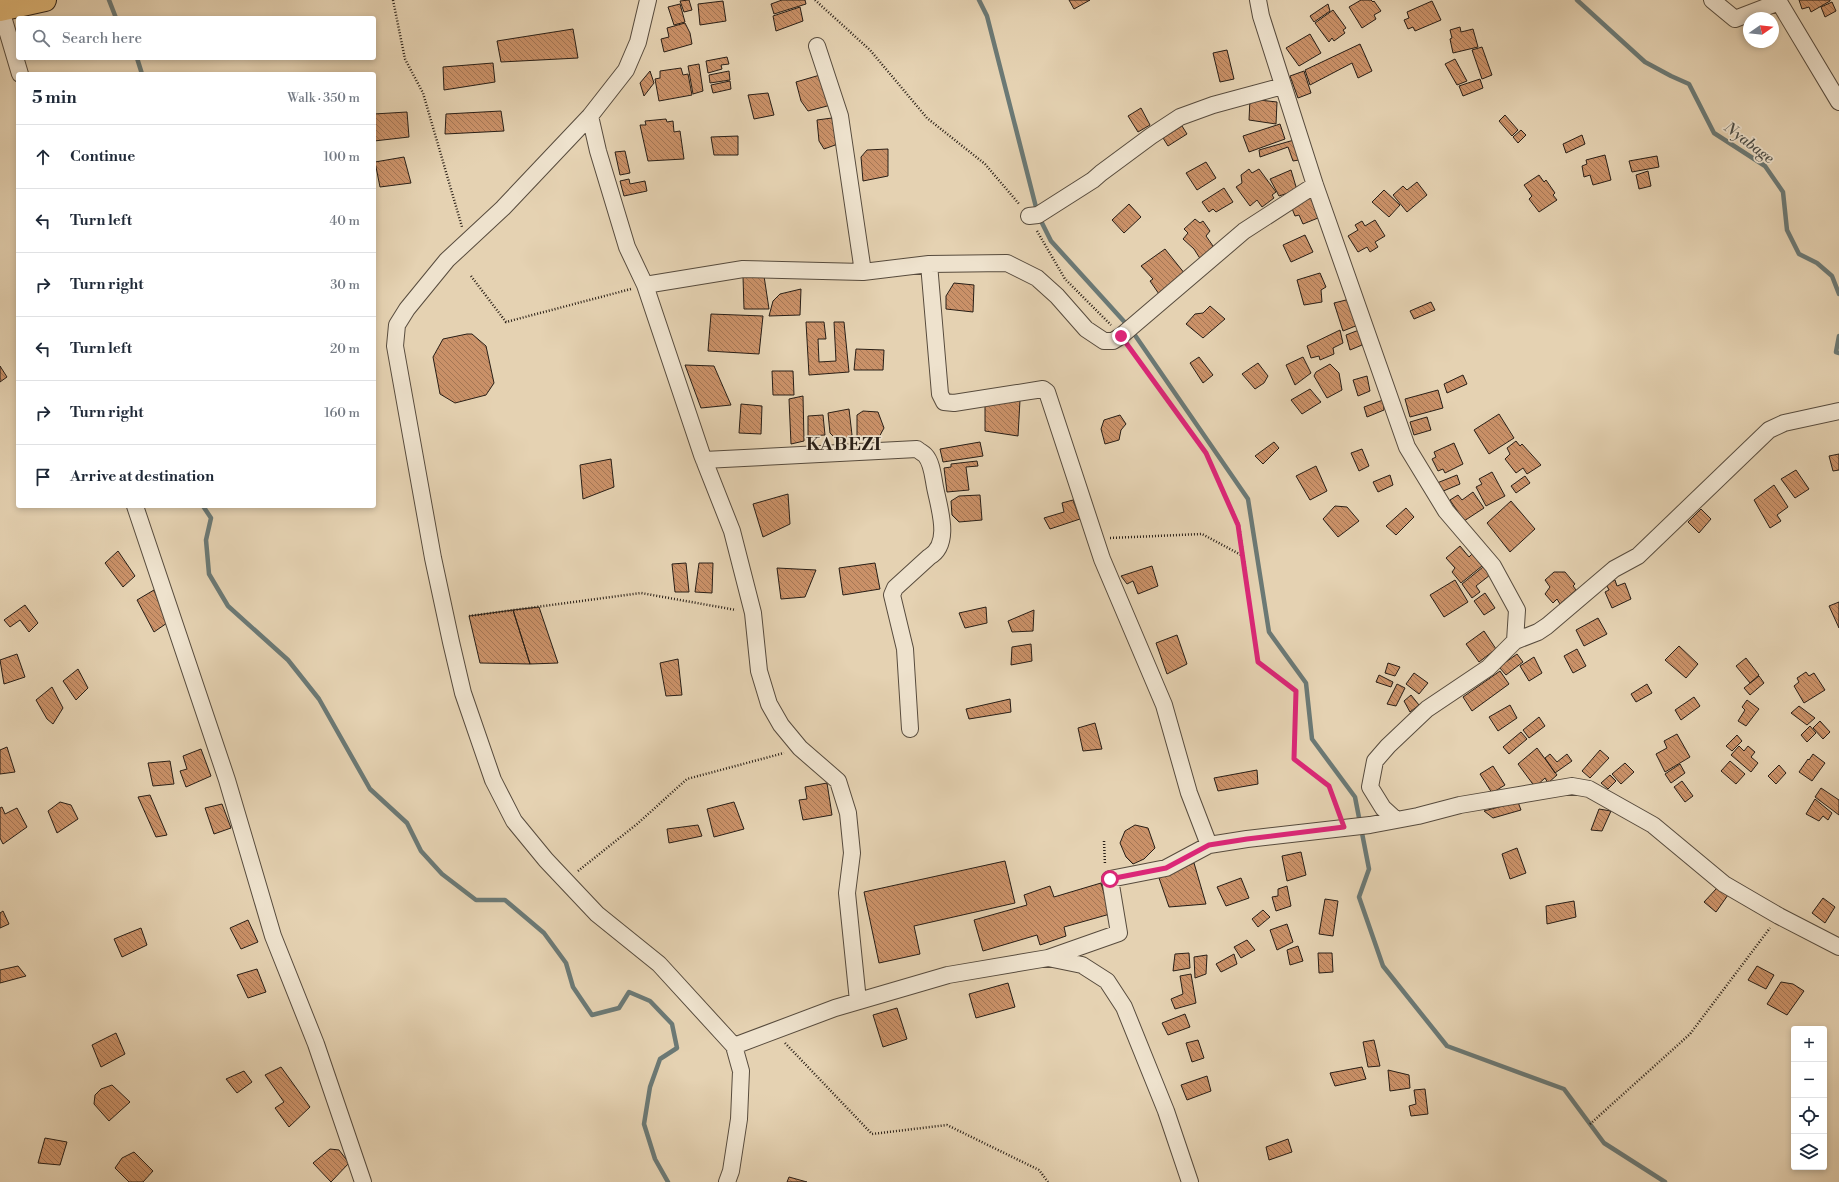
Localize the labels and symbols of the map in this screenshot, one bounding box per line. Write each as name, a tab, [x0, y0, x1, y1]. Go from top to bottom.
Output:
north arrow	[1743, 12, 1779, 48]
water label: Nyabage	[1719, 117, 1778, 168]
route end	[1112, 327, 1130, 345]
district label: KABEZI	[806, 433, 882, 456]
route start	[1101, 870, 1119, 888]

